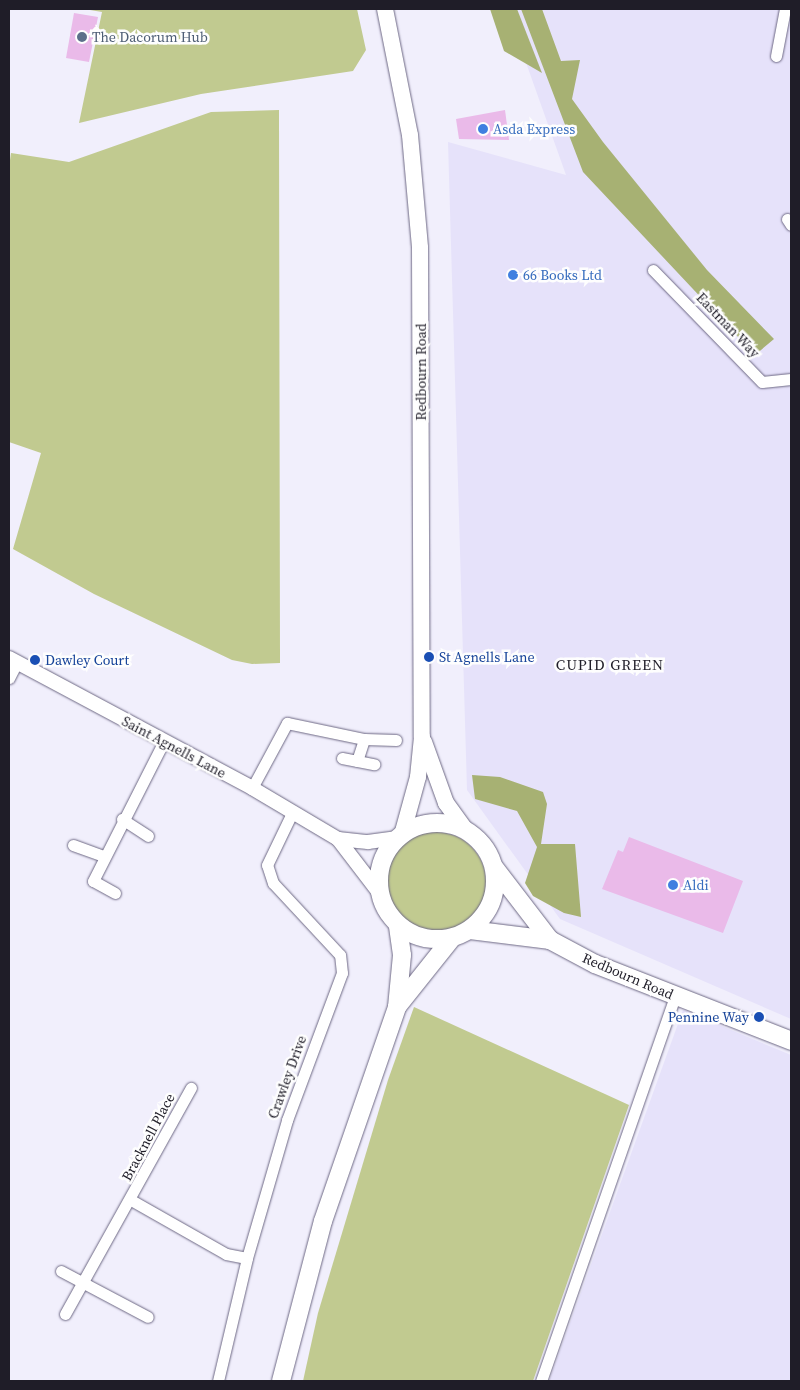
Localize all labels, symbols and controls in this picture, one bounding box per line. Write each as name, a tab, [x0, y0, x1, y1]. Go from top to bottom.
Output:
place label: The Dacorum Hub	[92, 29, 208, 45]
marker: The Dacorum Hub	[76, 31, 88, 43]
place label: Asda Express	[493, 121, 575, 137]
marker: Asda Express	[477, 123, 489, 135]
place label: 66 Books Ltd	[523, 267, 602, 283]
marker: 66 Books Ltd	[507, 269, 519, 281]
street label: Eastman Way	[693, 289, 763, 361]
street label: Redbourn Road	[413, 323, 429, 421]
place label: St Agnells Lane	[439, 649, 535, 665]
marker: St Agnells Lane	[423, 651, 435, 663]
place label: Dawley Court	[45, 652, 129, 668]
marker: Dawley Court	[29, 654, 41, 666]
district label: CUPID GREEN	[554, 656, 666, 674]
street label: Saint Agnells Lane	[119, 712, 229, 782]
place label: Aldi	[683, 877, 709, 893]
marker: Aldi	[667, 879, 679, 891]
street label: Redbourn Road	[580, 949, 676, 1003]
place label: Pennine Way	[667, 1009, 749, 1025]
marker: Pennine Way	[753, 1011, 765, 1023]
street label: Crawley Drive	[264, 1033, 310, 1121]
street label: Bracknell Place	[118, 1090, 178, 1184]

